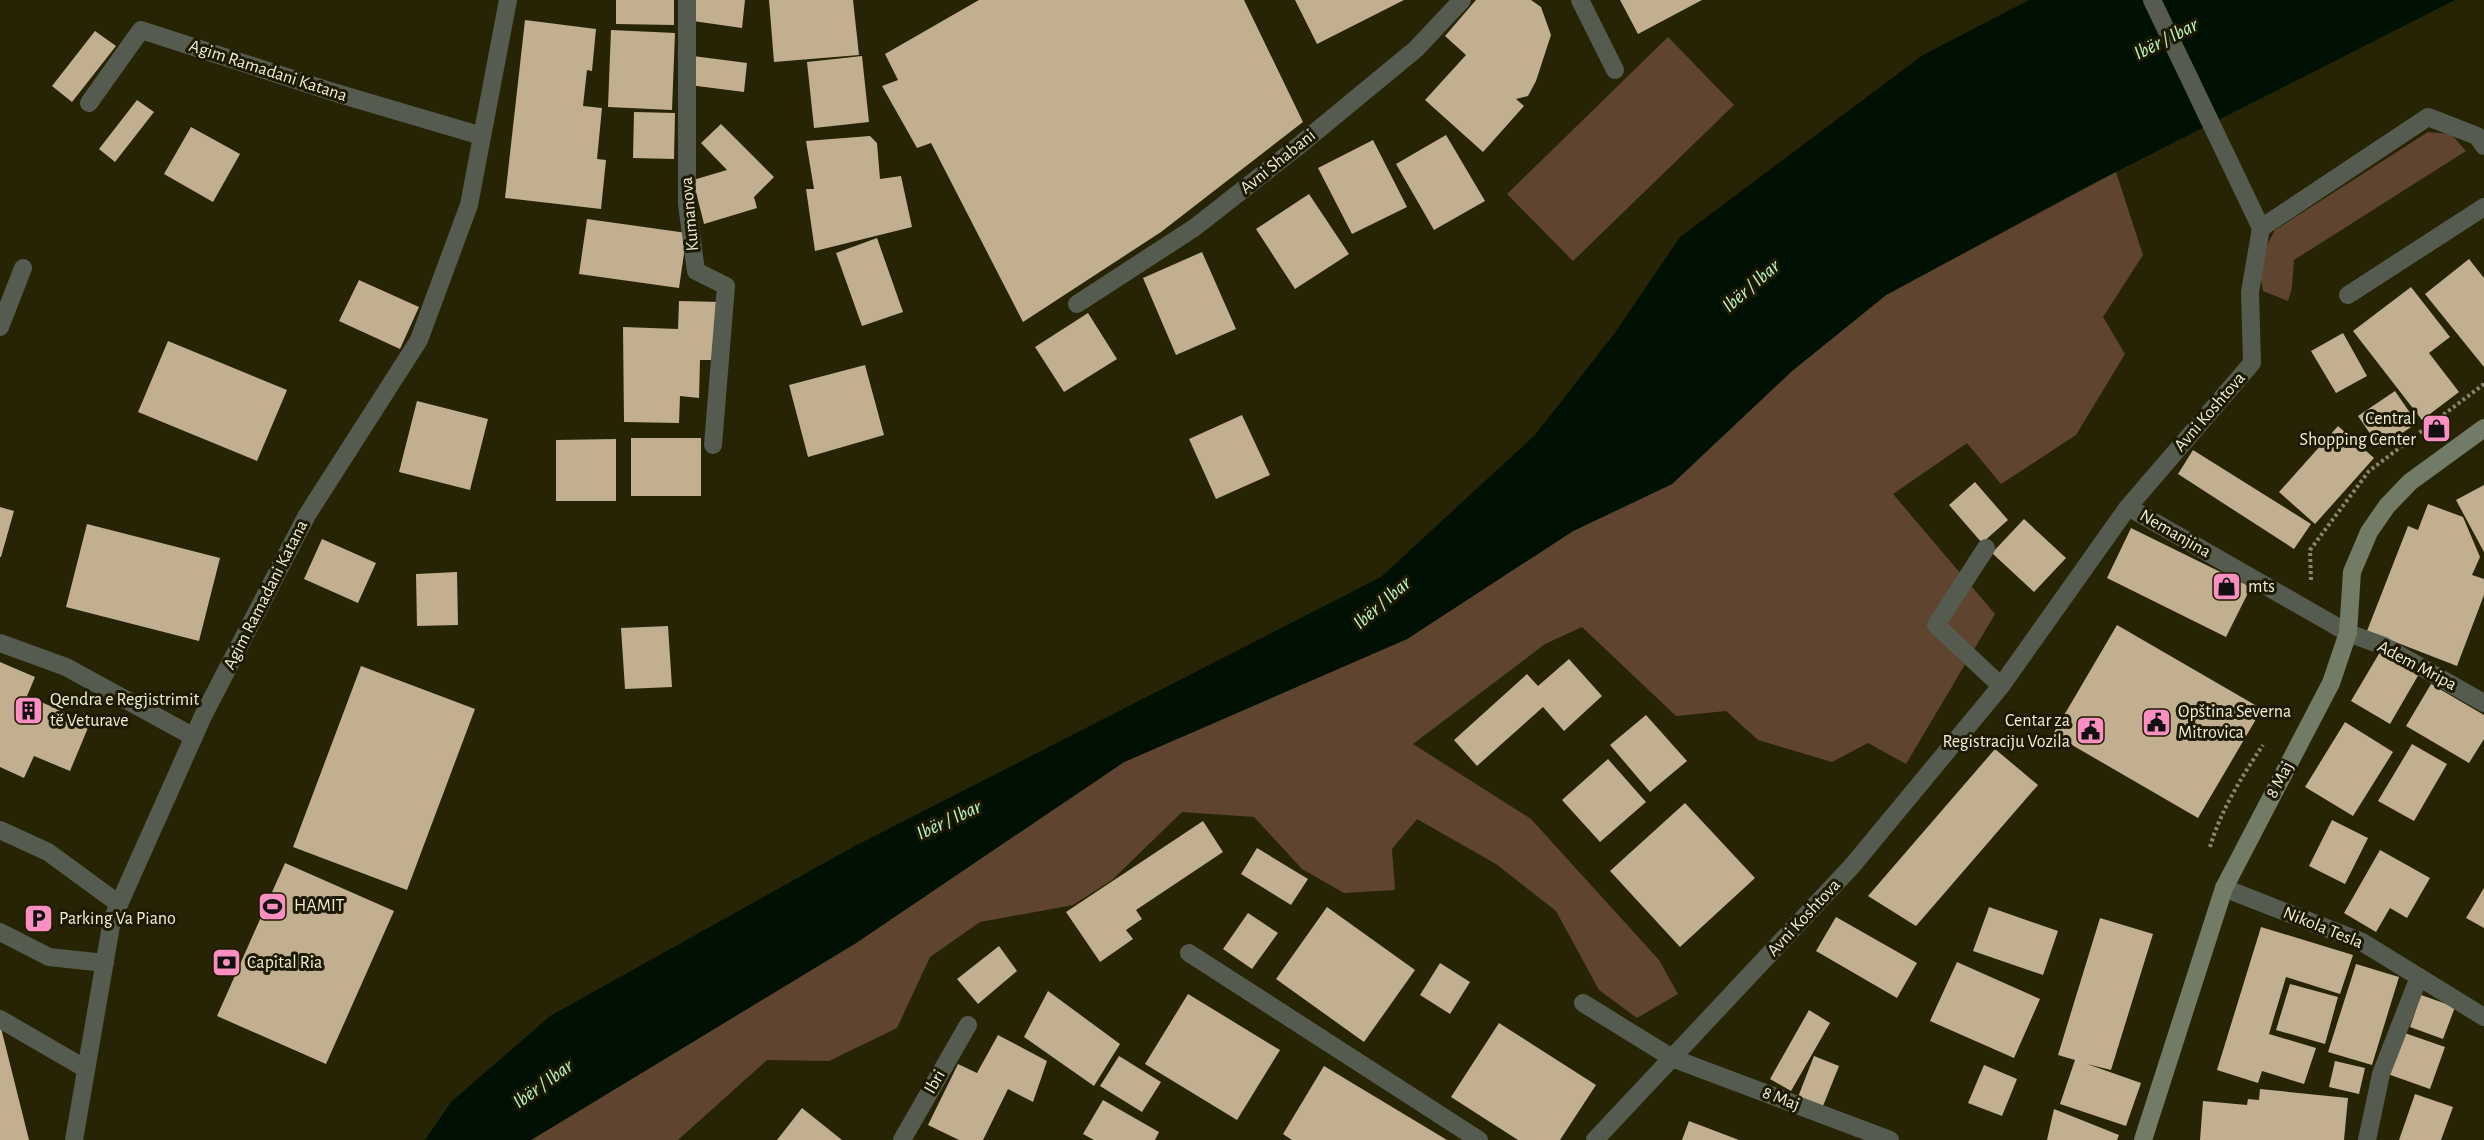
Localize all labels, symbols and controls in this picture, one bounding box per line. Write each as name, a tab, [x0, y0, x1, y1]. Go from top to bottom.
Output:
water label: Ibër / Ibar	[2131, 14, 2202, 64]
street label: Agim Ramadani Katana	[187, 37, 349, 105]
street label: Avni Shabani	[1237, 126, 1319, 198]
street label: Kumanova	[678, 176, 702, 252]
water label: Ibër / Ibar	[1718, 256, 1784, 316]
street label: Avni Koshtova	[2171, 369, 2249, 455]
place label: Central Shopping Center	[2300, 410, 2416, 449]
shop icon: Central Shopping Center	[2421, 413, 2453, 445]
street label: Nemanjina	[2136, 507, 2214, 561]
street label: Agim Ramadani Katana	[221, 517, 311, 673]
shop icon: mts	[2211, 571, 2243, 603]
water label: Ibër / Ibar	[1349, 573, 1415, 633]
place label: mts	[2248, 578, 2275, 596]
street label: Adem Mripa	[2374, 638, 2460, 694]
place label: Qendra e Regjistrimit të Veturave	[50, 691, 200, 730]
building icon: Qendra e Regjistrimit të Veturave	[13, 694, 45, 726]
place label: Opština Severna Mitrovica	[2178, 703, 2291, 742]
public building icon: Opština Severna Mitrovica	[2141, 706, 2173, 738]
place label: Centar za Registraciju Vozila	[1942, 712, 2070, 751]
public building icon: Centar za Registraciju Vozila	[2075, 715, 2107, 747]
street label: 8 Maj	[2263, 759, 2297, 801]
water label: Ibër / Ibar	[914, 796, 985, 844]
street label: Avni Koshtova	[1764, 876, 1844, 960]
sports icon: HAMIT	[257, 890, 289, 922]
place label: HAMIT	[294, 897, 344, 915]
parking icon: Parking Va Piano	[22, 903, 54, 935]
street label: Nikola Tesla	[2280, 904, 2366, 952]
place label: Parking Va Piano	[59, 910, 176, 928]
bank icon: Capital Ria	[210, 947, 242, 979]
place label: Capital Ria	[247, 954, 322, 972]
water label: Ibër / Ibar	[509, 1055, 577, 1112]
street label: Ibri	[921, 1067, 949, 1097]
street label: 8 Maj	[1760, 1084, 1802, 1114]

